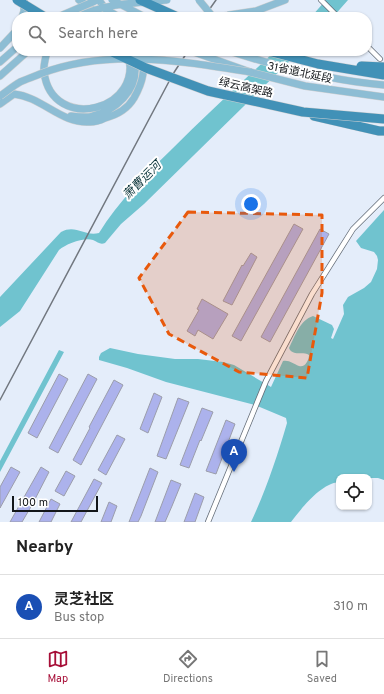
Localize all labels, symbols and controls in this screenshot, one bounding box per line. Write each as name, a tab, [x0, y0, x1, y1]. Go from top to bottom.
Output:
search box	[12, 12, 372, 56]
icon: search	[26, 23, 48, 45]
text: Search here	[58, 25, 138, 44]
street label: 31省道北延段	[266, 59, 333, 87]
street label: 绿云高架路	[217, 75, 274, 101]
water label: 萧曹运河	[120, 157, 167, 203]
your location	[241, 194, 261, 214]
pin: A	[221, 439, 247, 472]
map controls	[336, 474, 372, 510]
button: locate	[336, 474, 372, 510]
scale bar	[12, 494, 98, 513]
text: 100 m	[18, 496, 48, 510]
text: Nearby	[16, 537, 73, 559]
text: 灵芝社区	[54, 591, 114, 610]
text: A	[24, 599, 34, 615]
text: 310 m	[333, 599, 368, 615]
text: Bus stop	[54, 610, 104, 626]
tab: Map	[47, 648, 69, 686]
tab: Directions	[163, 648, 213, 686]
tab: Saved	[307, 648, 337, 686]

